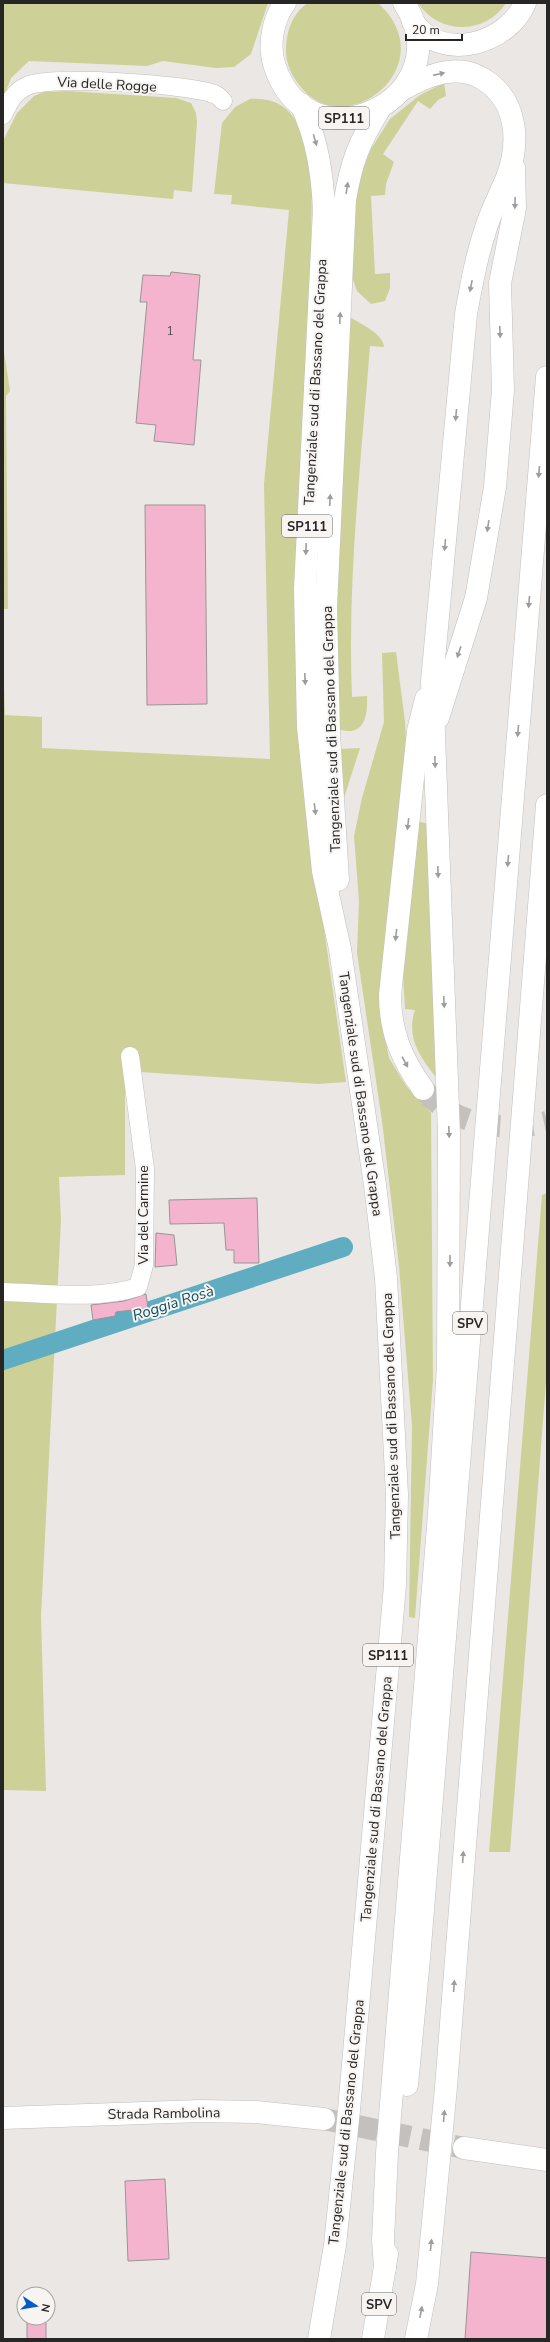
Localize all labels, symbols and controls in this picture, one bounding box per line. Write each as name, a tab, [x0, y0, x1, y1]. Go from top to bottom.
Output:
scale bar	[406, 16, 462, 42]
text: 20 m	[412, 22, 440, 38]
one-way arrow	[433, 70, 445, 76]
street label: Via delle Rogge	[56, 72, 157, 97]
road number: SP111	[319, 107, 369, 129]
one-way arrow	[312, 135, 318, 147]
one-way arrow	[344, 182, 350, 194]
one-way arrow	[512, 197, 518, 210]
street label: Tangenziale sud di Bassano del Grappa	[300, 258, 331, 506]
one-way arrow	[468, 279, 474, 292]
one-way arrow	[336, 312, 343, 324]
house number: 1	[166, 323, 174, 339]
one-way arrow	[497, 326, 504, 338]
one-way arrow	[453, 409, 459, 421]
one-way arrow	[536, 466, 543, 478]
one-way arrow	[326, 494, 333, 506]
road number: SP111	[282, 515, 332, 537]
one-way arrow	[485, 520, 491, 532]
one-way arrow	[441, 539, 448, 551]
one-way arrow	[303, 543, 310, 555]
one-way arrow	[525, 596, 532, 608]
street label: Tangenziale sud di Bassano del Grappa	[318, 605, 345, 853]
one-way arrow	[456, 646, 462, 658]
one-way arrow	[302, 673, 309, 685]
one-way arrow	[515, 725, 522, 737]
one-way arrow	[431, 756, 438, 768]
one-way arrow	[312, 802, 319, 815]
one-way arrow	[404, 818, 411, 830]
one-way arrow	[504, 855, 511, 867]
one-way arrow	[435, 866, 441, 879]
one-way arrow	[392, 929, 399, 941]
street label: Tangenziale sud di Bassano del Grappa	[334, 971, 387, 1218]
one-way arrow	[440, 996, 447, 1008]
one-way arrow	[402, 1056, 409, 1068]
one-way arrow	[446, 1126, 452, 1139]
street label: Via del Carmine	[134, 1165, 153, 1266]
one-way arrow	[447, 1255, 453, 1268]
water label: Roggia Rosà	[130, 1280, 216, 1326]
street label: Tangenziale sud di Bassano del Grappa	[378, 1292, 405, 1540]
road number: SPV	[453, 1312, 487, 1334]
road number: SP111	[363, 1644, 413, 1666]
street label: Tangenziale sud di Bassano del Grappa	[356, 1675, 397, 1923]
one-way arrow	[460, 1851, 467, 1863]
one-way arrow	[450, 1980, 457, 1992]
street label: Tangenziale sud di Bassano del Grappa	[324, 1998, 369, 2246]
street label: Strada Rambolina	[108, 2103, 220, 2124]
one-way arrow	[440, 2110, 447, 2122]
one-way arrow	[428, 2239, 434, 2251]
north arrow	[16, 2286, 56, 2326]
road number: SPV	[362, 2293, 396, 2315]
text: N	[37, 2302, 53, 2314]
one-way arrow	[419, 2305, 425, 2318]

